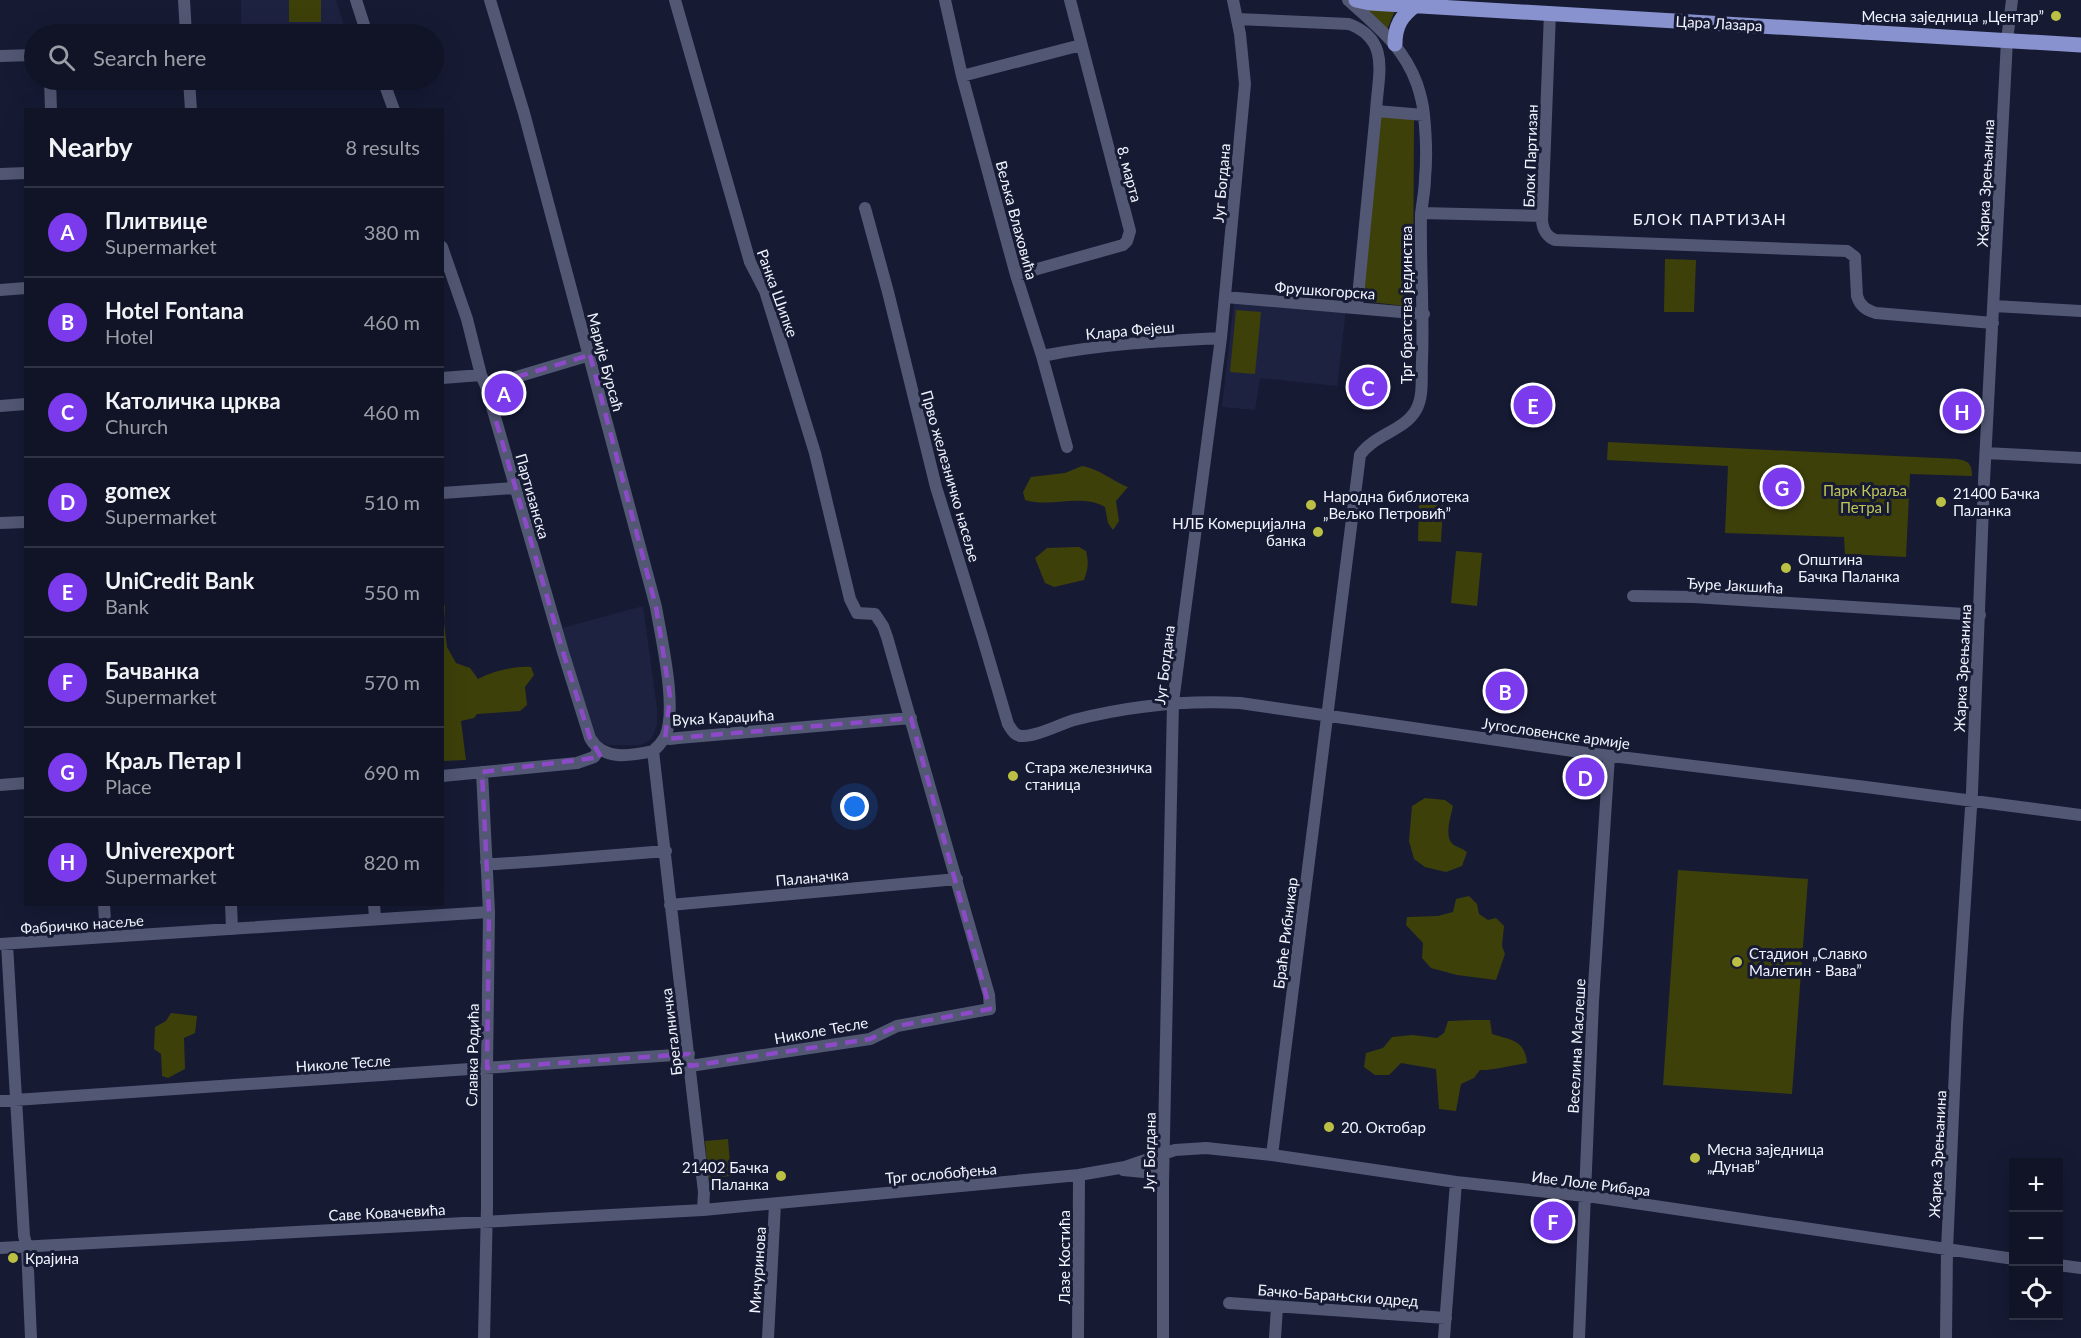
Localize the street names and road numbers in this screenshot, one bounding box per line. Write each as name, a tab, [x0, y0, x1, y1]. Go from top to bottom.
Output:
street label: Цара Лазара	[1675, 12, 1763, 34]
street label: Блок Партизан	[1519, 104, 1541, 208]
street label: Жарка Зрењанина	[1973, 119, 1997, 247]
street label: Југ Богдана	[1209, 143, 1233, 223]
street label: 8. марта	[1114, 144, 1146, 204]
street label: Вељка Влаховића	[992, 159, 1042, 281]
street label: Трг братства јединства	[1397, 226, 1415, 384]
street label: Ранка Шипке	[754, 247, 802, 339]
street label: Фрушкогорска	[1274, 278, 1376, 302]
street label: Марије Бурсаћ	[584, 311, 628, 413]
street label: Клара Фејеш	[1085, 317, 1175, 343]
street label: Прво железничко насеље	[918, 388, 984, 564]
street label: Партизанска	[512, 451, 554, 541]
street label: Ђуре Јакшића	[1686, 573, 1784, 597]
street label: Жарка Зрењанина	[1950, 604, 1974, 732]
street label: Југ Богдана	[1150, 624, 1178, 706]
street label: Вука Караџића	[671, 705, 775, 729]
street label: Југословенске армије	[1481, 714, 1631, 752]
street label: Паланачка	[775, 865, 849, 889]
street label: Браће Рибникар	[1269, 876, 1301, 990]
street label: Фабричко насеље	[20, 911, 144, 937]
street label: Веселина Маслеше	[1563, 978, 1589, 1114]
street label: Брегалничка	[657, 987, 685, 1077]
street label: Славка Родића	[462, 1003, 482, 1107]
street label: Николе Тесле	[773, 1013, 869, 1047]
street label: Николе Тесле	[295, 1051, 391, 1075]
street label: Жарка Зрењанина	[1925, 1090, 1949, 1218]
street label: Југ Богдана	[1139, 1112, 1159, 1192]
street label: Трг ослобођења	[885, 1159, 997, 1187]
street label: Иве Лоле Рибара	[1531, 1167, 1651, 1199]
street label: Саве Ковачевића	[328, 1200, 446, 1224]
street label: Лазе Костића	[1055, 1210, 1073, 1305]
street label: Мичуринова	[745, 1226, 769, 1314]
street label: Бачко-Барањски одред	[1257, 1280, 1419, 1310]

